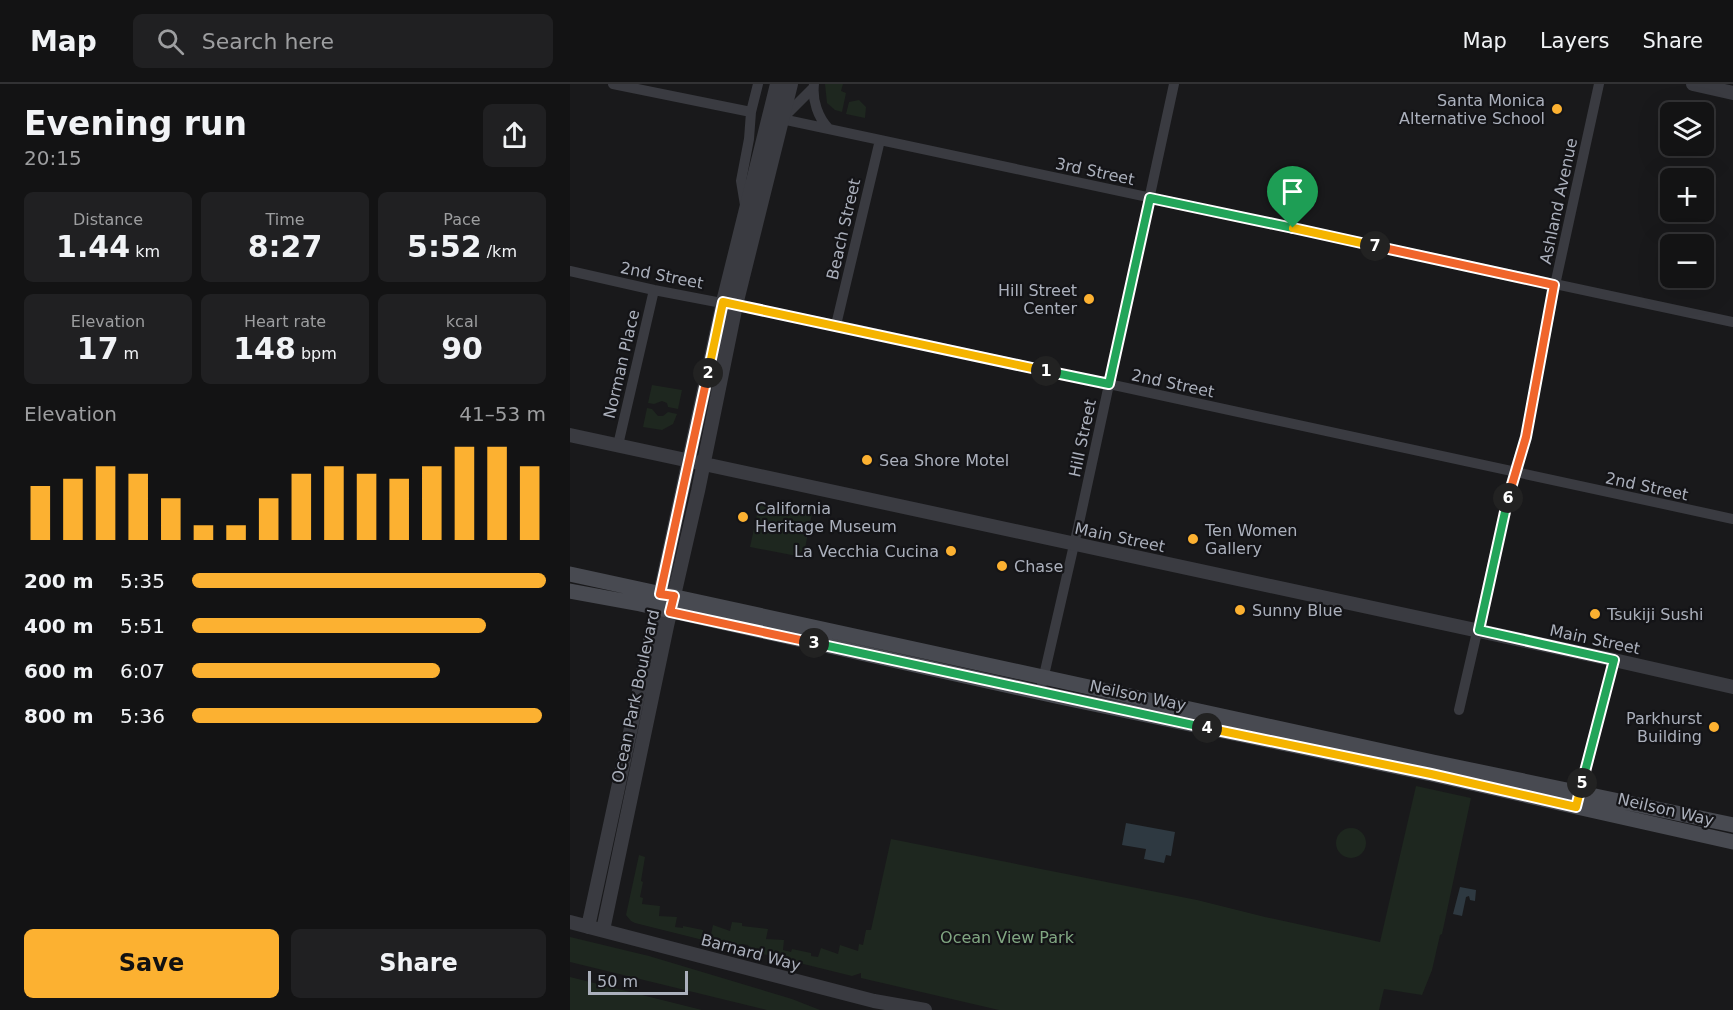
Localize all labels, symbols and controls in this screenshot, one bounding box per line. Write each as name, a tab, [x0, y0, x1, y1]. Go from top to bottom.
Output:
search box	[133, 14, 553, 68]
text: Map	[30, 25, 97, 58]
icon: search	[154, 25, 187, 58]
text: Search here	[202, 29, 334, 54]
text: Map	[1463, 29, 1507, 53]
text: Layers	[1540, 29, 1609, 53]
text: Share	[1642, 29, 1703, 53]
place label: Santa Monica Alternative School	[1399, 91, 1545, 128]
marker: Santa Monica Alternative School	[1550, 102, 1564, 116]
map controls	[1660, 102, 1714, 288]
button: layers	[1660, 102, 1714, 156]
text: Evening run	[24, 104, 247, 143]
button: share	[483, 104, 546, 167]
street label: Ashland Avenue	[1536, 136, 1581, 266]
text: 20:15	[24, 146, 82, 170]
street label: 3rd Street	[1054, 154, 1136, 189]
pin	[1267, 166, 1318, 228]
button: +	[1660, 168, 1714, 222]
icon: arrive	[1276, 175, 1309, 208]
street label: Beach Street	[823, 177, 864, 282]
text: Distance	[73, 210, 143, 229]
text: Time	[265, 210, 305, 229]
text: Pace	[443, 210, 481, 229]
text: 1.44	[56, 229, 130, 264]
text: 8:27	[248, 229, 322, 264]
text: 5:52	[407, 229, 482, 264]
pin: 7	[1360, 231, 1390, 261]
button: −	[1660, 234, 1714, 288]
text: 7	[1369, 236, 1381, 255]
text: km	[130, 242, 160, 261]
text: /km	[482, 242, 517, 261]
street label: 2nd Street	[619, 258, 705, 293]
place label: Hill Street Center	[998, 281, 1077, 318]
marker: Hill Street Center	[1082, 292, 1096, 306]
street label: Norman Place	[600, 308, 643, 420]
text: Elevation	[71, 312, 145, 331]
text: Heart rate	[244, 312, 326, 331]
text: kcal	[446, 312, 478, 331]
text: 17	[77, 331, 119, 366]
text: 148	[233, 331, 296, 366]
text: 90	[441, 331, 483, 366]
text: m	[119, 344, 139, 363]
text: bpm	[296, 344, 337, 363]
pin: 1	[1031, 356, 1061, 386]
pin: 2	[693, 358, 723, 388]
text: 1	[1040, 361, 1052, 380]
text: 2	[702, 363, 714, 382]
street label: 2nd Street	[1130, 365, 1216, 402]
street label: Hill Street	[1065, 397, 1100, 479]
text: Elevation	[24, 402, 117, 426]
text: 41–53 m	[459, 402, 546, 426]
place label: Sea Shore Motel	[879, 451, 1009, 470]
marker: Sea Shore Motel	[860, 453, 874, 467]
street label: 2nd Street	[1604, 468, 1690, 505]
pin: 6	[1493, 483, 1523, 513]
text: 6	[1502, 488, 1514, 507]
place label: California Heritage Museum	[755, 499, 897, 536]
marker: California Heritage Museum	[736, 510, 750, 524]
street label: Main Street	[1073, 519, 1167, 556]
place label: Ten Women Gallery	[1204, 521, 1297, 558]
marker: Ten Women Gallery	[1186, 532, 1200, 546]
place label: La Vecchia Cucina	[794, 542, 939, 561]
marker: La Vecchia Cucina	[944, 544, 958, 558]
place label: Chase	[1014, 557, 1063, 576]
marker: Chase	[995, 559, 1009, 573]
text: 200 m	[24, 569, 94, 593]
text: 5:35	[120, 569, 165, 593]
place label: Sunny Blue	[1252, 601, 1343, 620]
marker: Sunny Blue	[1233, 603, 1247, 617]
place label: Tsukiji Sushi	[1606, 605, 1704, 624]
marker: Tsukiji Sushi	[1588, 607, 1602, 621]
street label: Ocean Park Boulevard	[608, 608, 663, 785]
text: 400 m	[24, 614, 94, 638]
text: 5:51	[120, 614, 165, 638]
street label: Main Street	[1548, 621, 1642, 658]
pin: 3	[799, 628, 829, 658]
text: 3	[808, 633, 820, 652]
text: 600 m	[24, 659, 94, 683]
text: 6:07	[120, 659, 165, 683]
street label: Neilson Way	[1088, 676, 1188, 715]
text: 800 m	[24, 704, 94, 728]
text: 5:36	[120, 704, 165, 728]
place label: Parkhurst Building	[1626, 709, 1702, 746]
pin: 4	[1192, 713, 1222, 743]
text: 4	[1201, 718, 1213, 737]
marker: Parkhurst Building	[1707, 720, 1721, 734]
pin: 5	[1567, 768, 1597, 798]
text: 5	[1576, 773, 1588, 792]
street label: Neilson Way	[1616, 789, 1716, 830]
park label: Ocean View Park	[940, 928, 1075, 947]
button: Save	[24, 929, 279, 998]
button: Share	[291, 929, 546, 998]
street label: Barnard Way	[699, 930, 803, 975]
scale bar	[588, 968, 688, 996]
text: 50 m	[597, 972, 638, 991]

